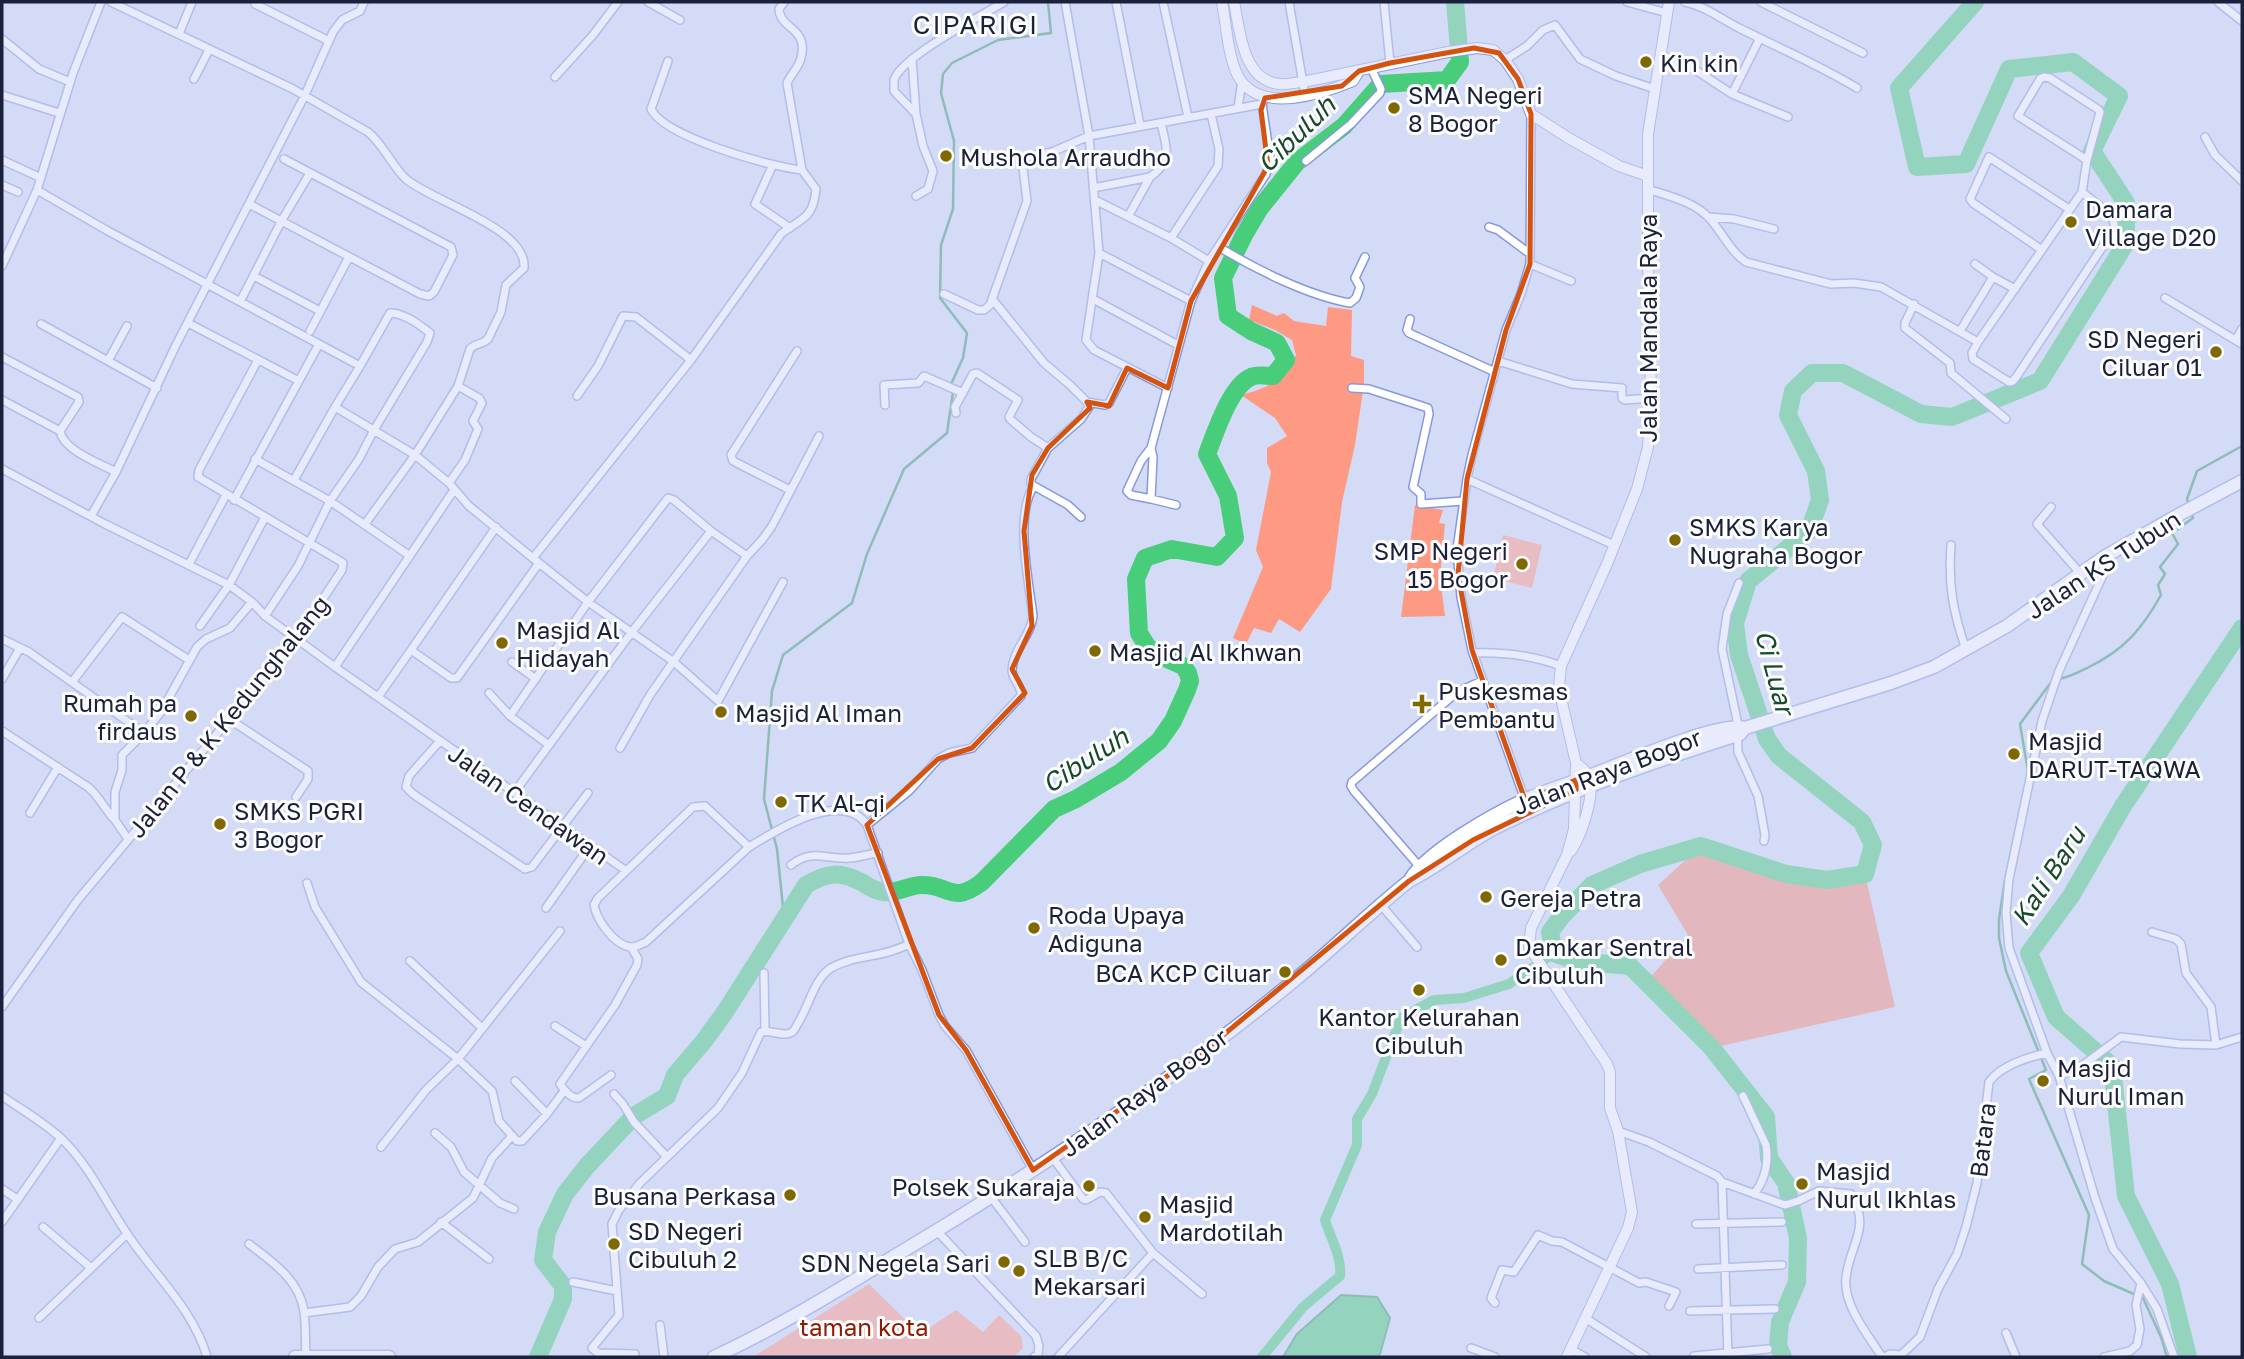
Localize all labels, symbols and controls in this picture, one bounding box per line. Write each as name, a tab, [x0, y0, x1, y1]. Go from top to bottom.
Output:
district label: CIPARIGI	[913, 9, 1039, 40]
place label: Kin kin	[1660, 48, 1739, 77]
marker: Kin kin	[1638, 54, 1654, 70]
place label: SMA Negeri 8 Bogor	[1408, 80, 1543, 137]
water label: Cibuluh	[1251, 89, 1342, 179]
marker: SMA Negeri 8 Bogor	[1386, 100, 1402, 116]
place label: Mushola Arraudho	[960, 142, 1171, 171]
marker: Mushola Arraudho	[938, 148, 954, 164]
place label: Damara Village D20	[2085, 194, 2217, 251]
street label: Jalan Mandala Raya	[1633, 214, 1662, 442]
marker: Damara Village D20	[2063, 214, 2079, 230]
place label: SD Negeri Ciluar 01	[2087, 324, 2202, 381]
marker: SD Negeri Ciluar 01	[2208, 344, 2224, 360]
street label: Jalan KS Tubun	[2021, 503, 2185, 625]
place label: SMKS Karya Nugraha Bogor	[1689, 512, 1863, 569]
marker: SMKS Karya Nugraha Bogor	[1667, 532, 1683, 548]
place label: SMP Negeri 15 Bogor	[1374, 536, 1508, 593]
marker: SMP Negeri 15 Bogor	[1514, 556, 1530, 572]
street label: Jalan P & K Kedunghalang	[121, 589, 335, 843]
place label: Masjid Al Hidayah	[516, 615, 620, 672]
water label: Ci Luar	[1749, 626, 1802, 721]
marker: Masjid Al Hidayah	[494, 635, 510, 651]
place label: Masjid Al Ikhwan	[1109, 637, 1302, 666]
marker: Masjid Al Ikhwan	[1087, 643, 1103, 659]
place label: Puskesmas Pembantu	[1438, 676, 1568, 733]
place label: Rumah pa firdaus	[63, 688, 177, 745]
marker: Puskesmas Pembantu	[1412, 694, 1432, 714]
place label: Masjid Al Iman	[735, 698, 902, 727]
marker: Masjid Al Iman	[713, 704, 729, 720]
marker: Rumah pa firdaus	[183, 708, 199, 724]
water label: Cibuluh	[1036, 720, 1135, 799]
street label: Jalan Raya Bogor	[1509, 722, 1705, 820]
place label: Masjid DARUT-TAQWA	[2028, 726, 2201, 783]
street label: Jalan Cendawan	[443, 738, 615, 870]
marker: Masjid DARUT-TAQWA	[2006, 746, 2022, 762]
place label: TK Al-qi	[795, 788, 885, 817]
marker: TK Al-qi	[773, 794, 789, 810]
place label: SMKS PGRI 3 Bogor	[234, 796, 364, 853]
marker: SMKS PGRI 3 Bogor	[212, 816, 228, 832]
water label: Kali Baru	[2004, 819, 2093, 931]
place label: Gereja Petra	[1500, 883, 1642, 912]
marker: Gereja Petra	[1478, 889, 1494, 905]
place label: Roda Upaya Adiguna	[1048, 900, 1184, 957]
marker: Roda Upaya Adiguna	[1026, 920, 1042, 936]
place label: Damkar Sentral Cibuluh	[1515, 932, 1693, 989]
marker: Damkar Sentral Cibuluh	[1493, 952, 1509, 968]
place label: BCA KCP Ciluar	[1095, 958, 1271, 987]
marker: BCA KCP Ciluar	[1277, 964, 1293, 980]
marker: Kantor Kelurahan Cibuluh	[1411, 982, 1427, 998]
place label: Kantor Kelurahan Cibuluh	[1318, 1002, 1520, 1059]
street label: Jalan Raya Bogor	[1055, 1022, 1233, 1162]
place label: Masjid Nurul Iman	[2057, 1053, 2184, 1110]
marker: Masjid Nurul Iman	[2035, 1073, 2051, 1089]
street label: Batara	[1963, 1101, 2001, 1179]
place label: Masjid Nurul Ikhlas	[1816, 1156, 1956, 1213]
place label: Polsek Sukaraja	[892, 1172, 1075, 1201]
marker: Masjid Nurul Ikhlas	[1794, 1176, 1810, 1192]
marker: Polsek Sukaraja	[1081, 1178, 1097, 1194]
place label: Busana Perkasa	[593, 1181, 776, 1210]
marker: Busana Perkasa	[782, 1187, 798, 1203]
place label: Masjid Mardotilah	[1159, 1189, 1284, 1246]
marker: Masjid Mardotilah	[1137, 1209, 1153, 1225]
place label: SD Negeri Cibuluh 2	[628, 1216, 743, 1273]
marker: SD Negeri Cibuluh 2	[606, 1236, 622, 1252]
place label: SLB B/C Mekarsari	[1033, 1243, 1146, 1300]
place label: SDN Negela Sari	[801, 1248, 990, 1277]
marker: SDN Negela Sari	[996, 1254, 1012, 1270]
marker: SLB B/C Mekarsari	[1011, 1263, 1027, 1279]
park label: taman kota	[799, 1312, 929, 1341]

